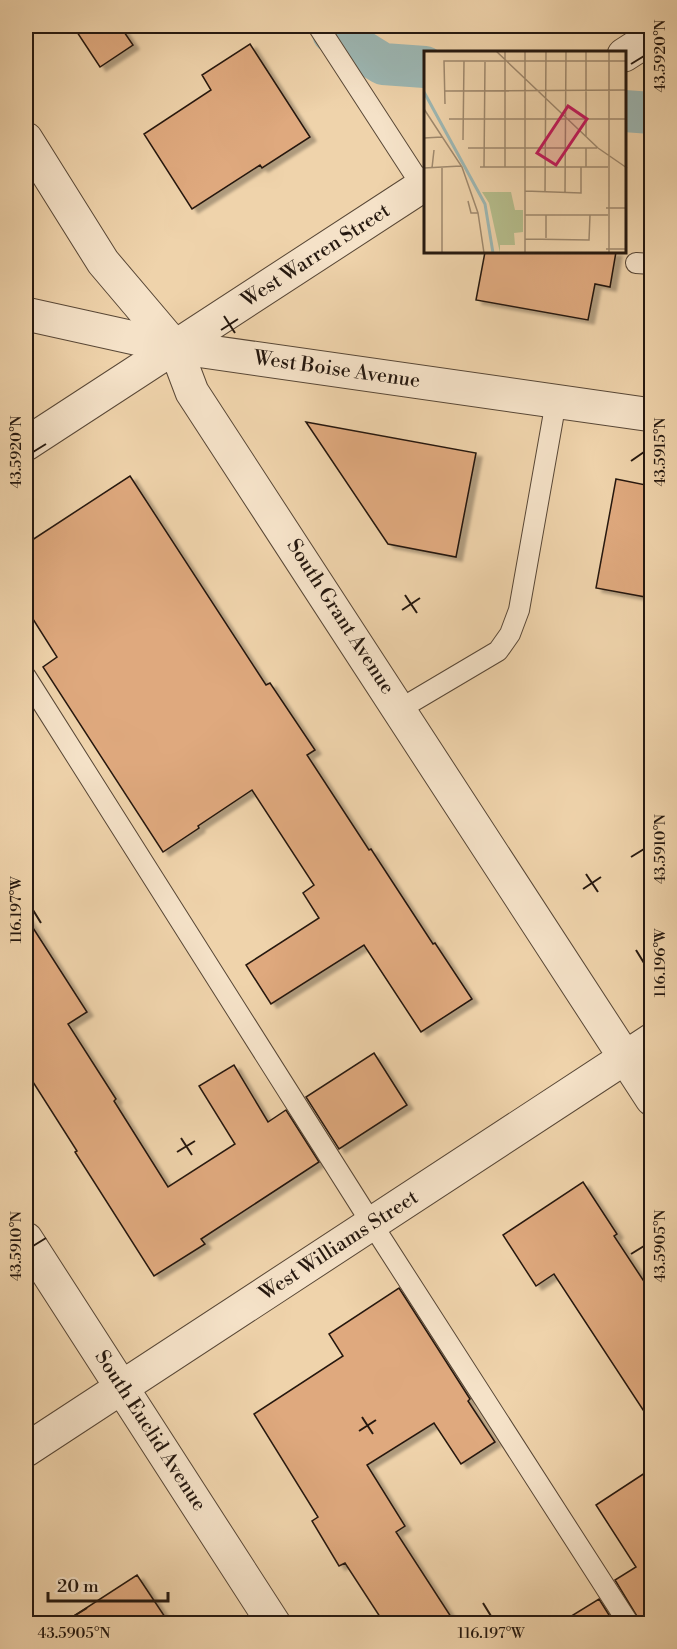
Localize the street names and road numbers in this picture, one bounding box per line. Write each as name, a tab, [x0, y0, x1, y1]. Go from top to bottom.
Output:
street label: West Warren Street	[236, 199, 395, 314]
street label: West Boise Avenue	[251, 346, 422, 394]
street label: South Grant Avenue	[281, 535, 399, 699]
street label: West Williams Street	[254, 1185, 423, 1307]
street label: South Euclid Avenue	[89, 1346, 211, 1516]

